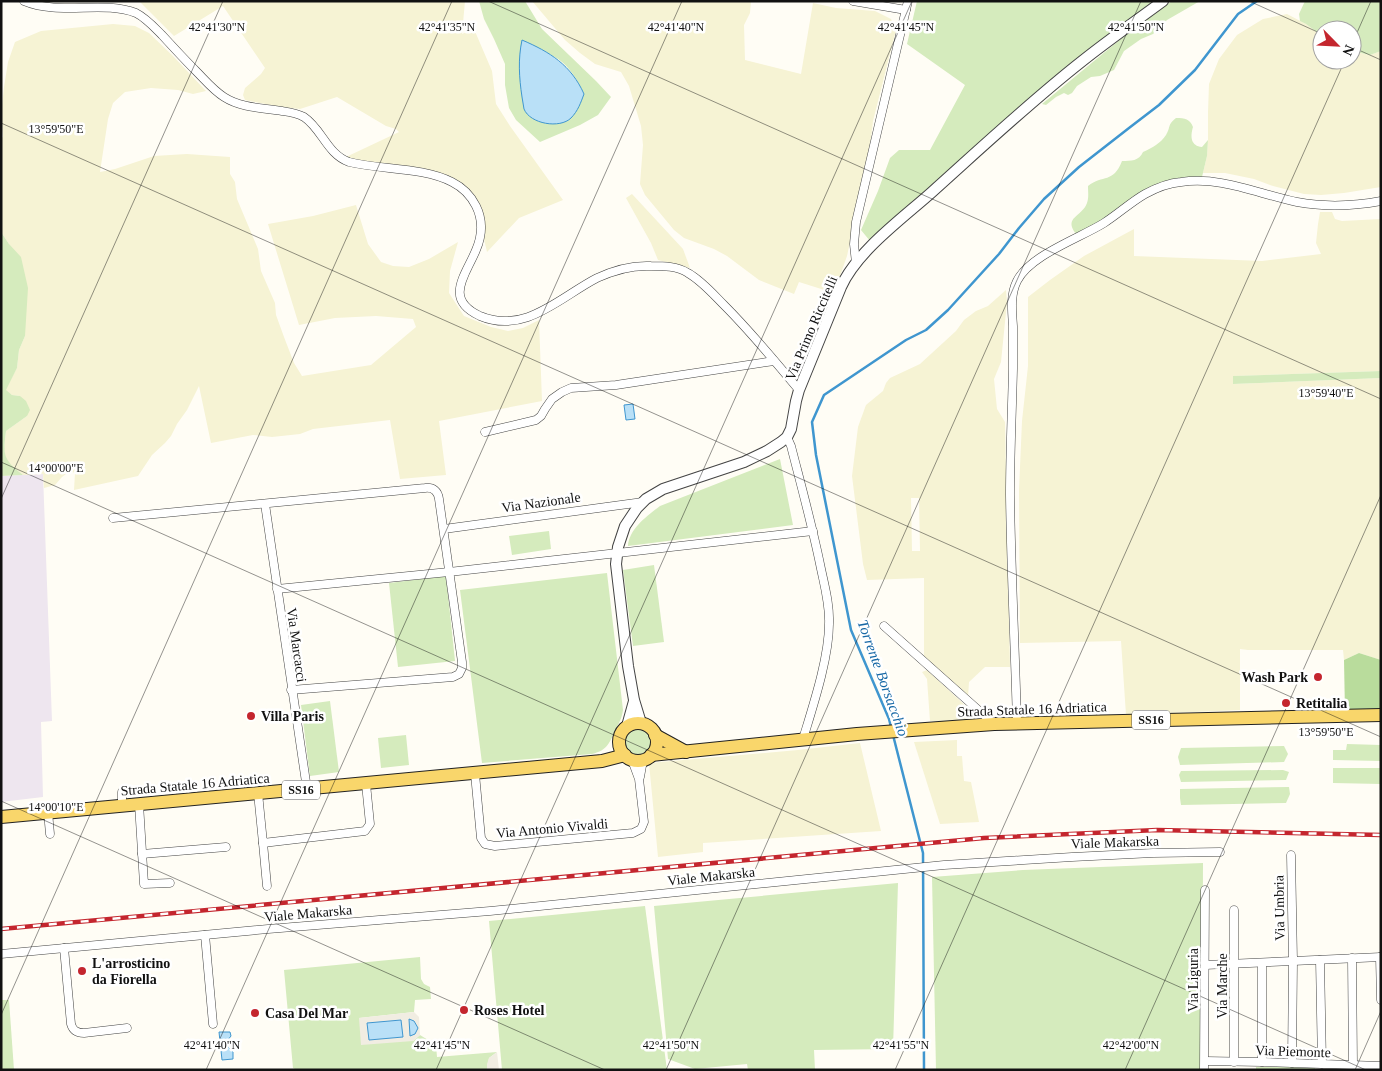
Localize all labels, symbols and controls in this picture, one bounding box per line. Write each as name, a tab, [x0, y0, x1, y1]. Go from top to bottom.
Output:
text: 42°41'30"N	[189, 20, 246, 34]
text: 42°41'35"N	[419, 20, 476, 34]
text: 42°41'40"N	[648, 20, 705, 34]
text: 42°41'45"N	[878, 20, 935, 34]
text: 42°41'50"N	[1108, 20, 1165, 34]
north arrow	[1312, 20, 1362, 70]
text: N	[1340, 42, 1357, 58]
text: 13°59'50"E	[28, 122, 84, 136]
street label: Via Primo Riccitelli	[783, 274, 840, 383]
text: 13°59'40"E	[1298, 386, 1354, 400]
text: 14°00'00"E	[28, 461, 84, 475]
street label: Via Nazionale	[501, 490, 582, 515]
street label: Via Marcacci	[284, 607, 309, 683]
water label: Torrente Borsacchio	[855, 618, 912, 739]
place label: Wash Park	[1241, 670, 1308, 685]
marker: Wash Park	[1312, 671, 1324, 683]
place label: Retitalia	[1296, 696, 1347, 711]
marker: Retitalia	[1280, 697, 1292, 709]
street label: Strada Statale 16 Adriatica	[957, 699, 1108, 720]
place label: Villa Paris	[261, 709, 324, 724]
marker: Villa Paris	[245, 710, 257, 722]
road number: SS16	[1132, 710, 1170, 730]
text: 13°59'50"E	[1298, 725, 1354, 739]
street label: Strada Statale 16 Adriatica	[120, 770, 271, 798]
road number: SS16	[282, 780, 320, 800]
text: 14°00'10"E	[28, 800, 84, 814]
street label: Via Antonio Vivaldi	[495, 816, 609, 841]
street label: Viale Makarska	[1071, 833, 1160, 852]
street label: Viale Makarska	[666, 864, 756, 889]
street label: Via Umbria	[1271, 874, 1288, 941]
street label: Viale Makarska	[263, 902, 353, 925]
street label: Via Liguria	[1186, 947, 1201, 1012]
street label: Via Marche	[1215, 953, 1230, 1019]
place label: L'arrosticino da Fiorella	[92, 956, 170, 987]
marker: L'arrosticino da Fiorella	[76, 965, 88, 977]
place label: Roses Hotel	[474, 1003, 544, 1018]
marker: Roses Hotel	[458, 1004, 470, 1016]
place label: Casa Del Mar	[265, 1006, 348, 1021]
marker: Casa Del Mar	[249, 1007, 261, 1019]
text: 42°41'40"N	[184, 1038, 241, 1052]
text: 42°41'45"N	[414, 1038, 471, 1052]
text: 42°41'50"N	[643, 1038, 700, 1052]
text: 42°41'55"N	[873, 1038, 930, 1052]
text: 42°42'00"N	[1103, 1038, 1160, 1052]
street label: Via Piemonte	[1255, 1043, 1331, 1060]

